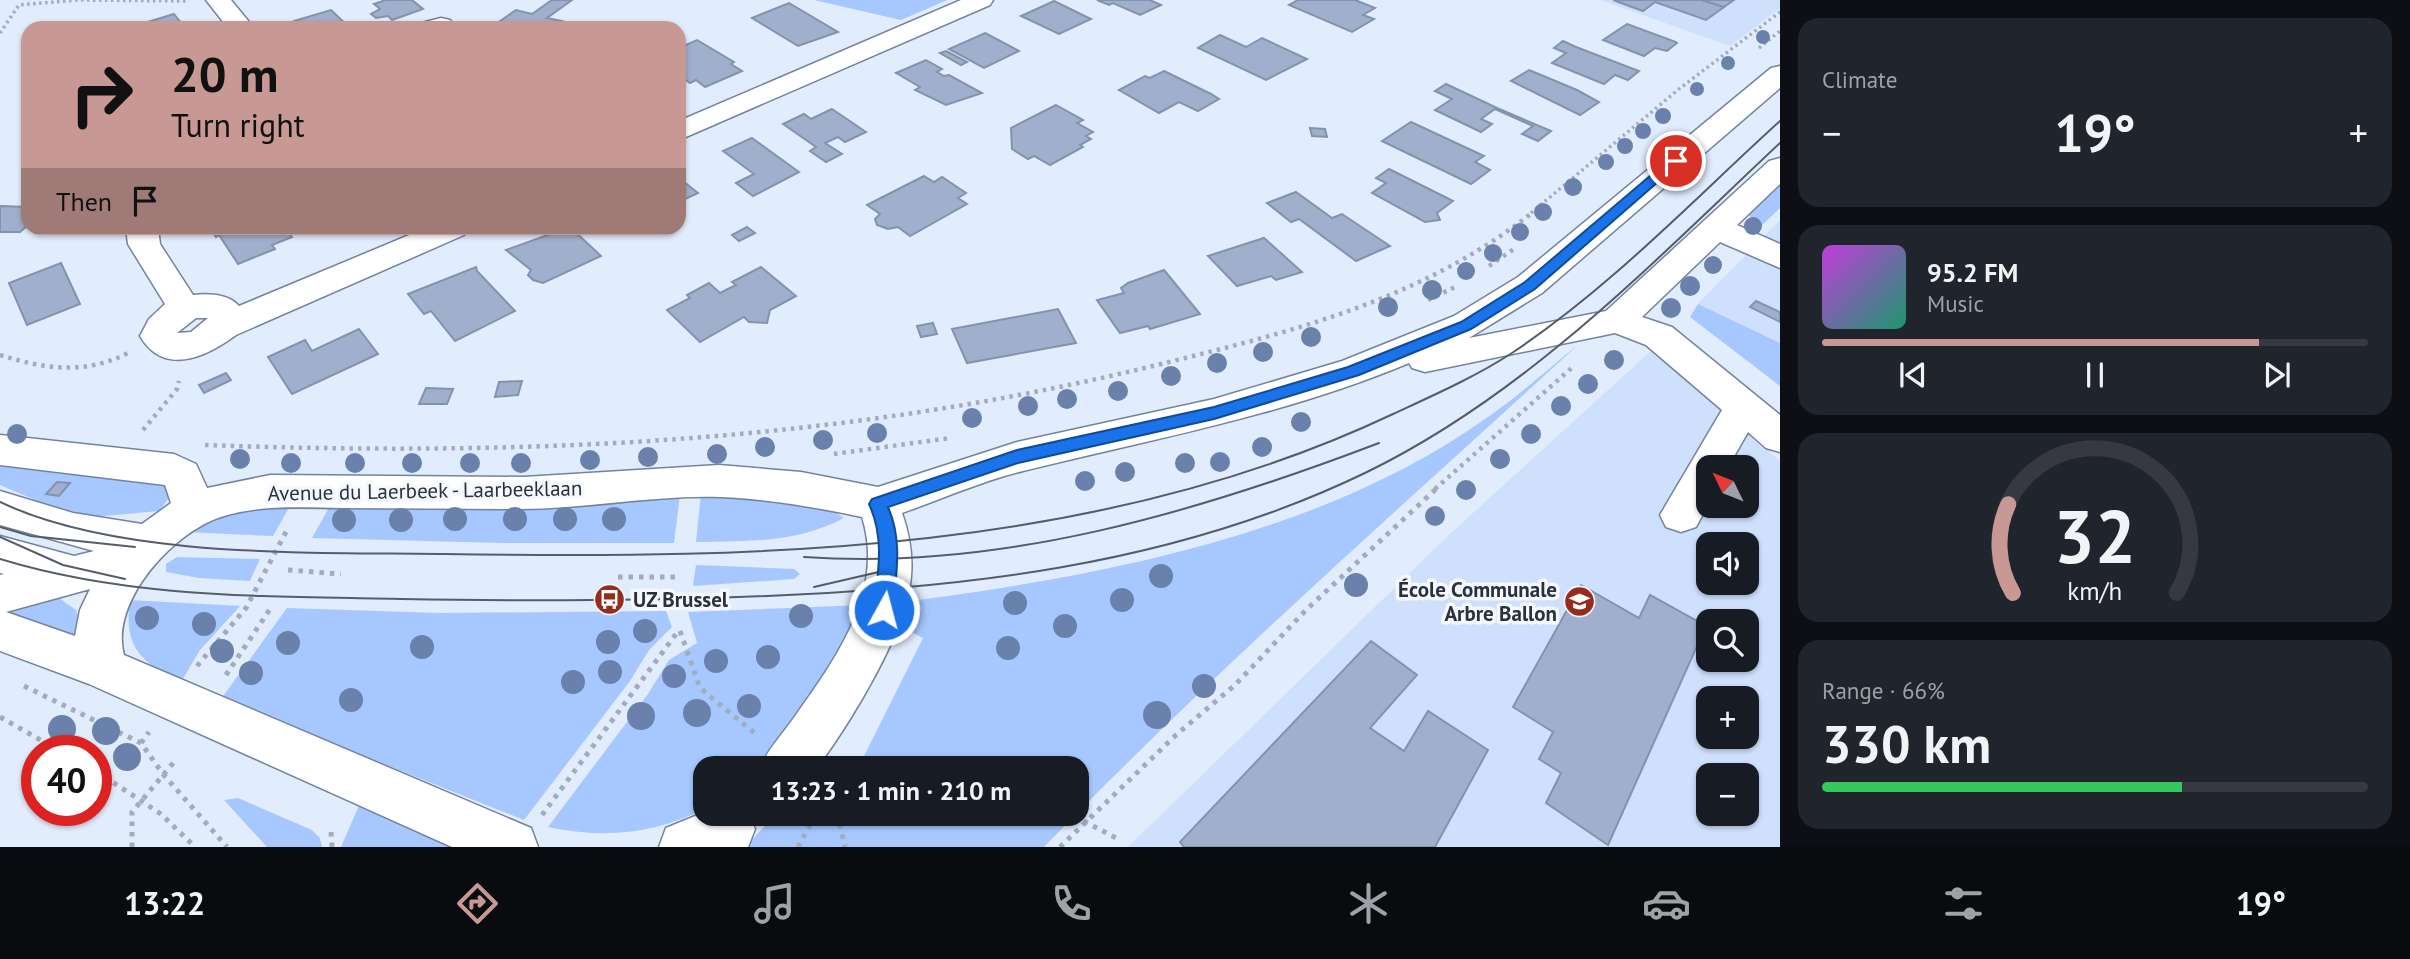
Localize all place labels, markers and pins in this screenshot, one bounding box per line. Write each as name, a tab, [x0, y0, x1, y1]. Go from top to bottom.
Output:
pin	[1646, 131, 1706, 191]
place label: École Communale Arbre Ballon	[1398, 576, 1557, 627]
bus stop icon: UZ Brussel	[593, 583, 627, 617]
school or university icon: École Communale Arbre Ballon	[1563, 585, 1597, 619]
place label: UZ Brussel	[633, 586, 729, 613]

